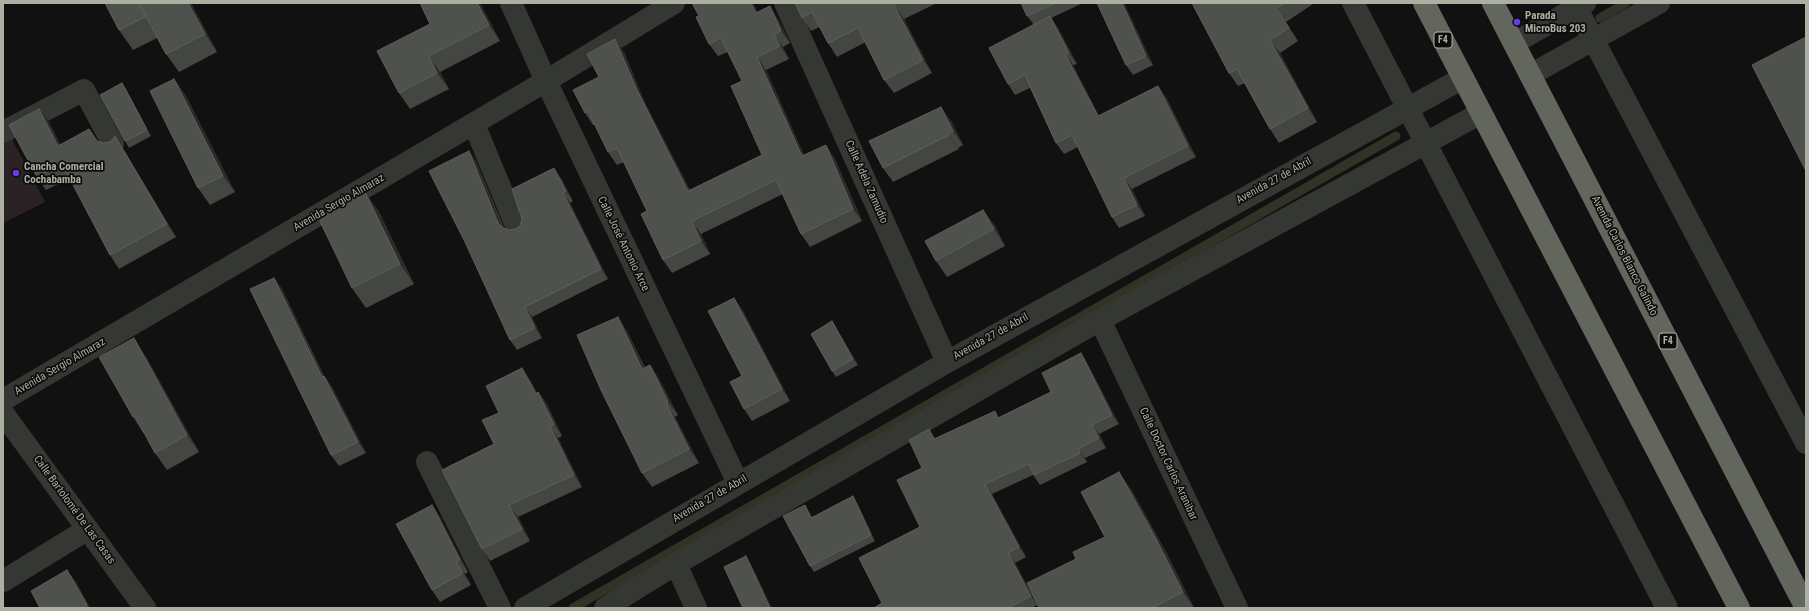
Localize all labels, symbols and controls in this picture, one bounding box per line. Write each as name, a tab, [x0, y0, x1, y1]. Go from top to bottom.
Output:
place label: Parada MicroBus 203	[1525, 9, 1586, 35]
marker: Parada MicroBus 203	[1512, 17, 1522, 27]
road number: F4	[1434, 32, 1452, 48]
street label: Calle Adela Zamudio	[842, 138, 890, 226]
street label: Avenida 27 de Abril	[1234, 155, 1314, 207]
place label: Cancha Comercial Cochabamba	[24, 160, 104, 186]
marker: Cancha Comercial Cochabamba	[11, 168, 21, 178]
street label: Avenida Sergio Almaraz	[291, 172, 387, 234]
street label: Calle José Antonio Arce	[594, 194, 652, 294]
street label: Avenida Carlos Blanco Galindo	[1588, 194, 1660, 318]
street label: Avenida 27 de Abril	[951, 311, 1031, 363]
road number: F4	[1659, 333, 1677, 349]
street label: Avenida Sergio Almaraz	[12, 336, 108, 398]
street label: Calle Doctor Carlos Aranibar	[1136, 406, 1200, 522]
street label: Calle Bartolomé De Las Casas	[30, 453, 118, 567]
street label: Avenida 27 de Abril	[670, 472, 750, 526]

